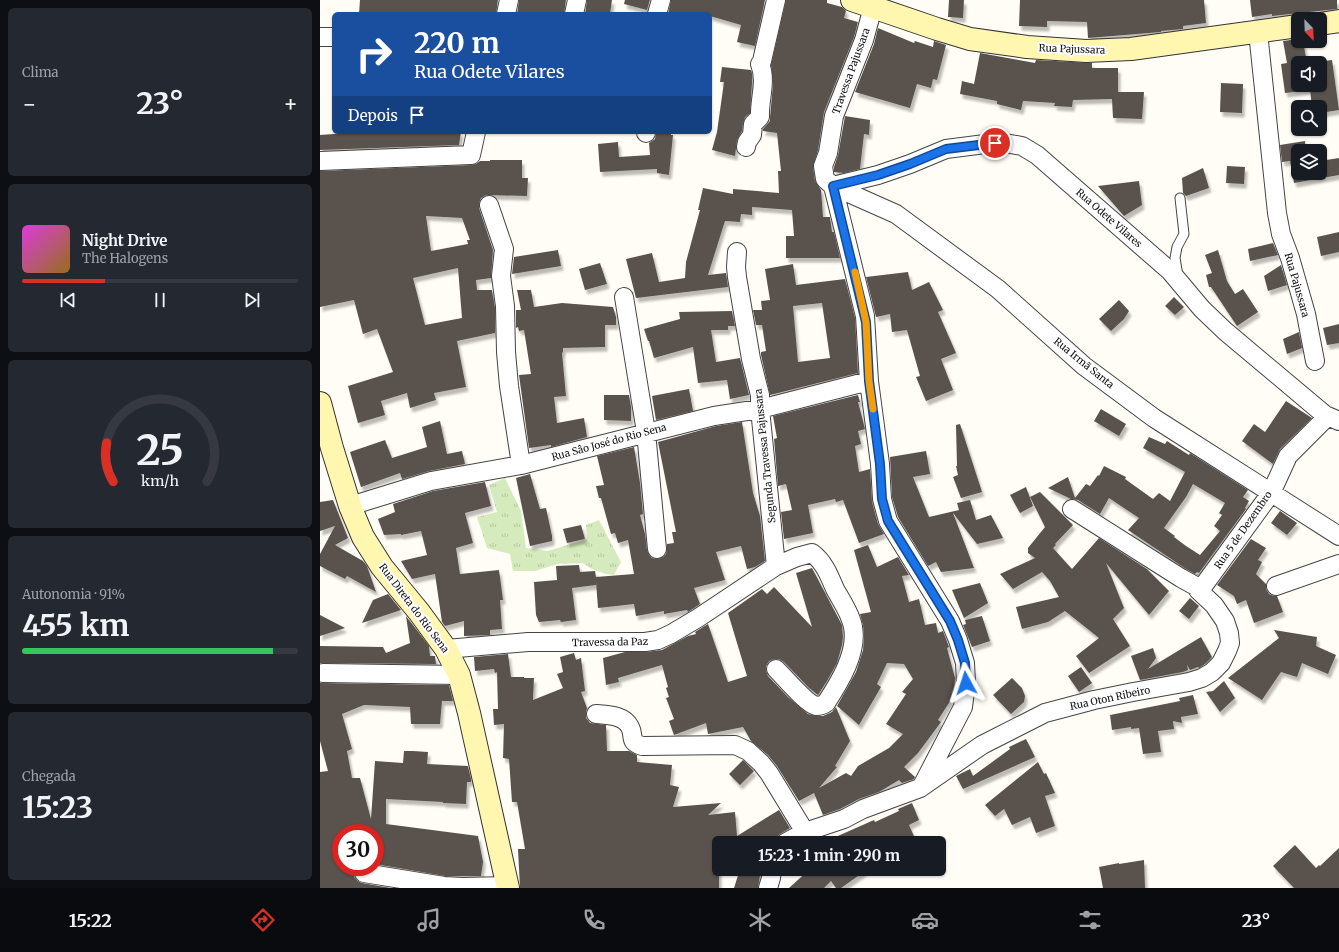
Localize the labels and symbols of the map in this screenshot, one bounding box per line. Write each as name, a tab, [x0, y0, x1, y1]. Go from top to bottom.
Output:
north arrow	[1291, 12, 1327, 48]
street label: Travessa Pajussara	[829, 25, 873, 116]
street label: Rua Pajussara	[1038, 41, 1106, 57]
pin	[978, 126, 1012, 160]
street label: Rua Odete Vilares	[1073, 186, 1145, 250]
street label: Rua Pajussara	[1282, 251, 1313, 319]
street label: Rua Irmã Santa	[1051, 335, 1117, 392]
street label: Segunda Travessa Pajussara	[751, 388, 779, 524]
street label: Rua Sâo José do Rio Sena	[550, 420, 668, 464]
street label: Rua 5 de Dezembro	[1211, 488, 1275, 571]
street label: Rua Direta do Rio Sena	[376, 561, 452, 656]
street label: Travessa da Paz	[572, 635, 649, 649]
position arrow	[945, 662, 987, 704]
street label: Rua Oton Ribeiro	[1069, 683, 1151, 713]
speed limit sign: 30	[332, 824, 384, 876]

